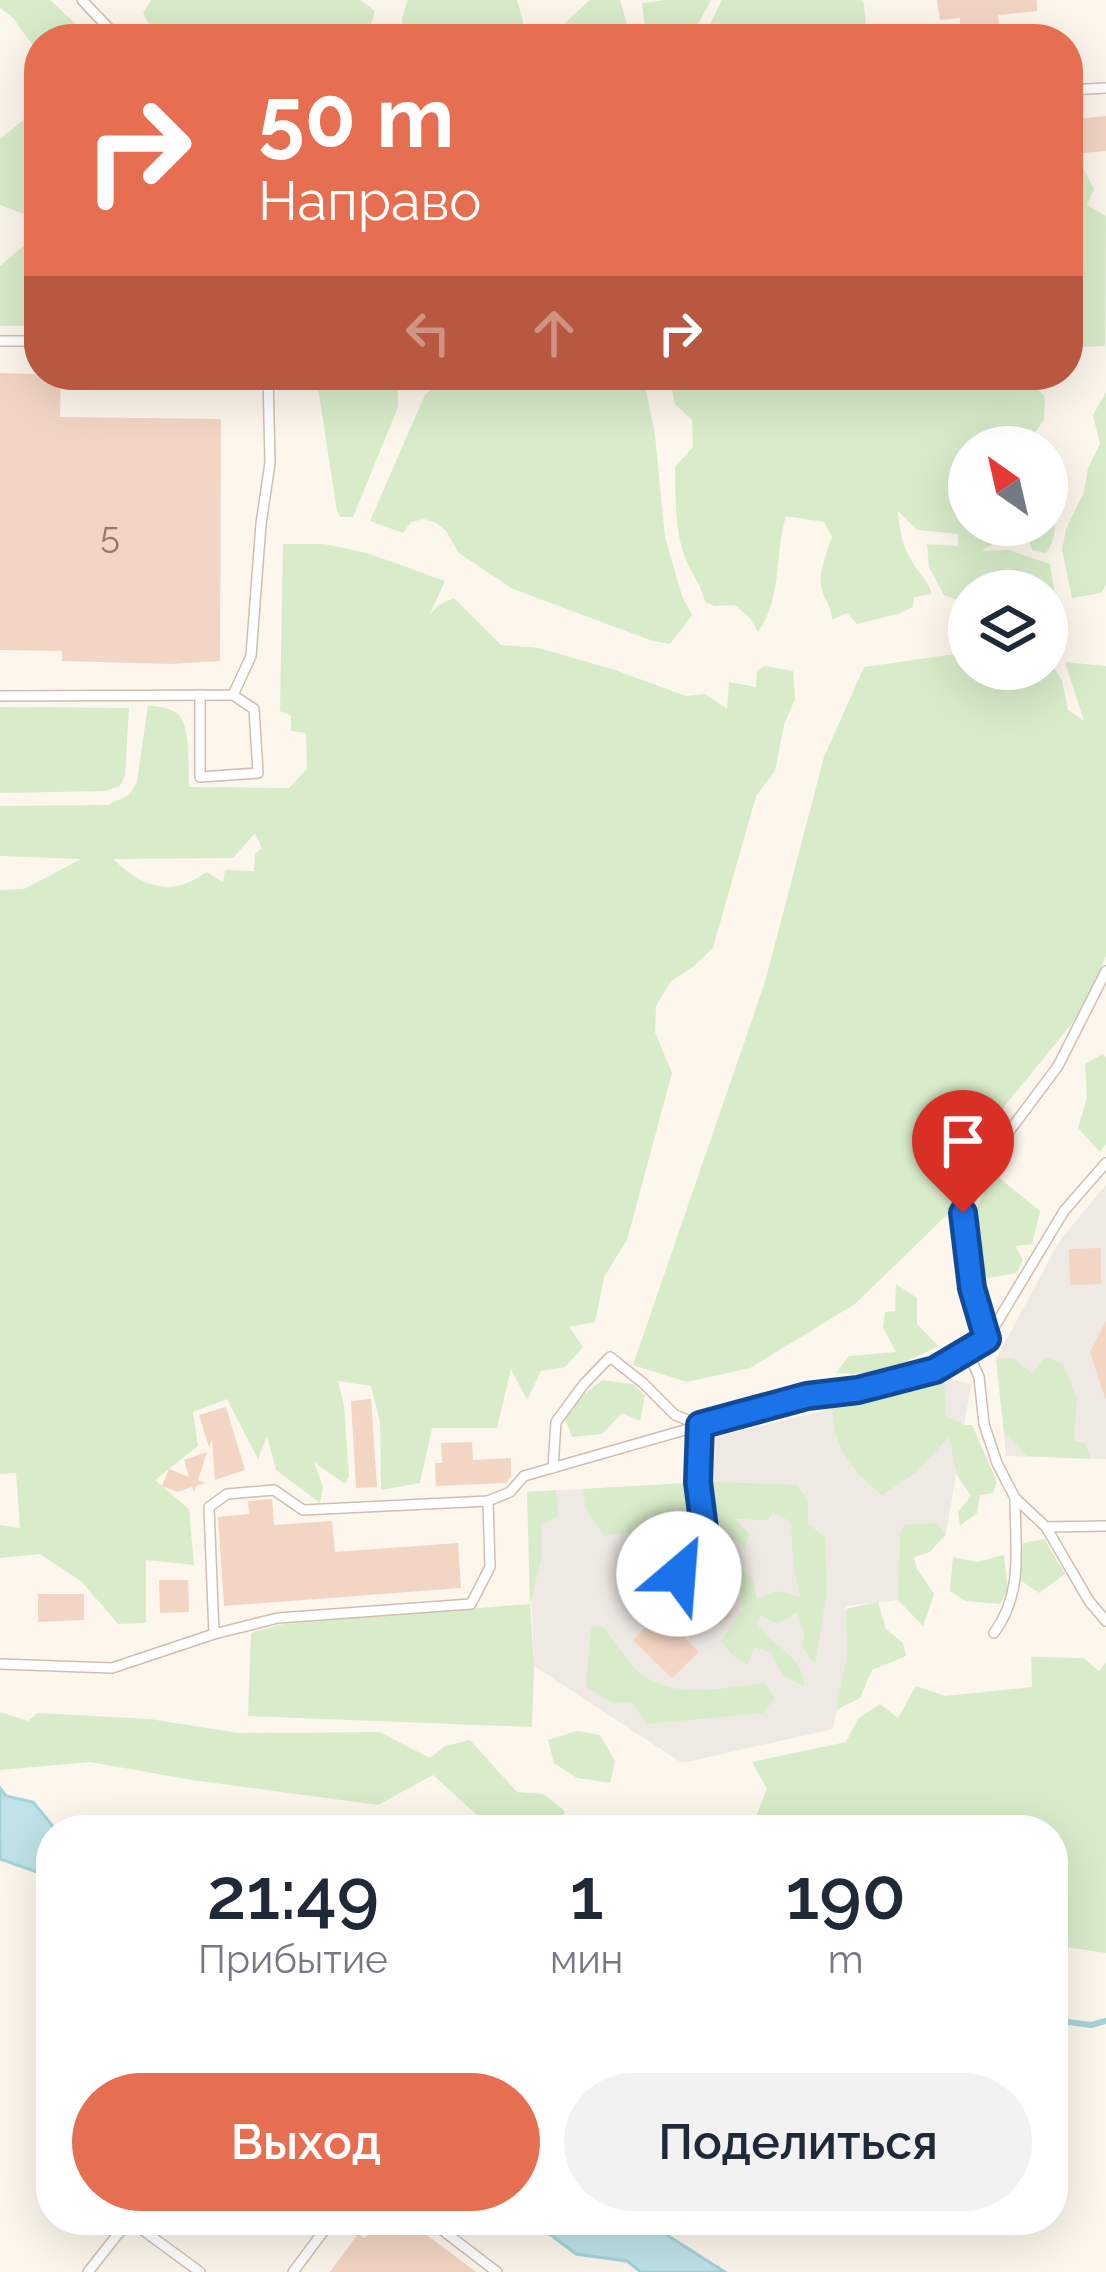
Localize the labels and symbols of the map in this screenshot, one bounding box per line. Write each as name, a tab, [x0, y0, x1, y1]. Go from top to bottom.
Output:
north arrow	[948, 426, 1068, 546]
house number: 5	[100, 514, 120, 556]
pin	[912, 1090, 1014, 1213]
position arrow	[616, 1511, 742, 1637]

